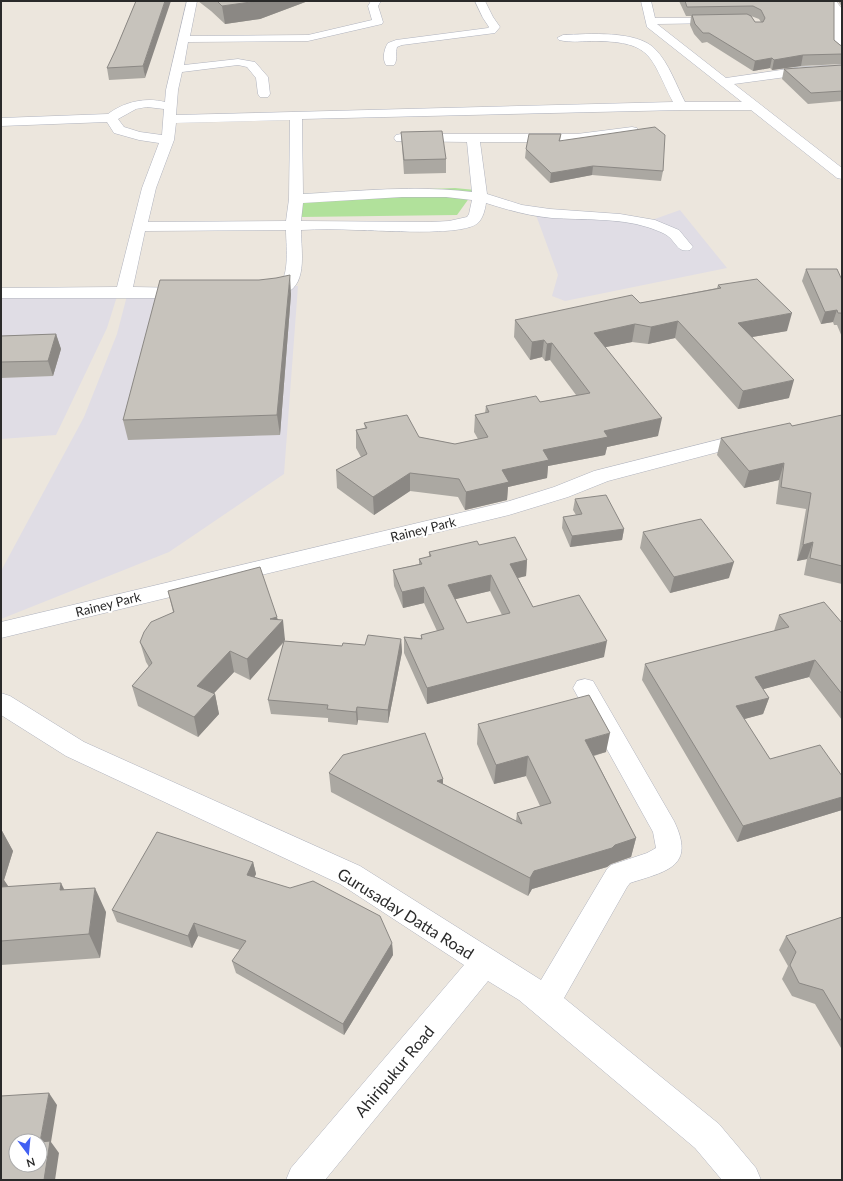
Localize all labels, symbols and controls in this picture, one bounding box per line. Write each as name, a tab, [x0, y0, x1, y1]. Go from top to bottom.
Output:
street label: Rainey Park	[389, 513, 458, 545]
street label: Rainey Park	[74, 588, 143, 620]
street label: Gurusaday Datta Road	[334, 863, 478, 963]
street label: Ahiripukur Road	[350, 1022, 438, 1120]
north arrow	[8, 1133, 48, 1173]
text: N	[25, 1156, 37, 1171]

